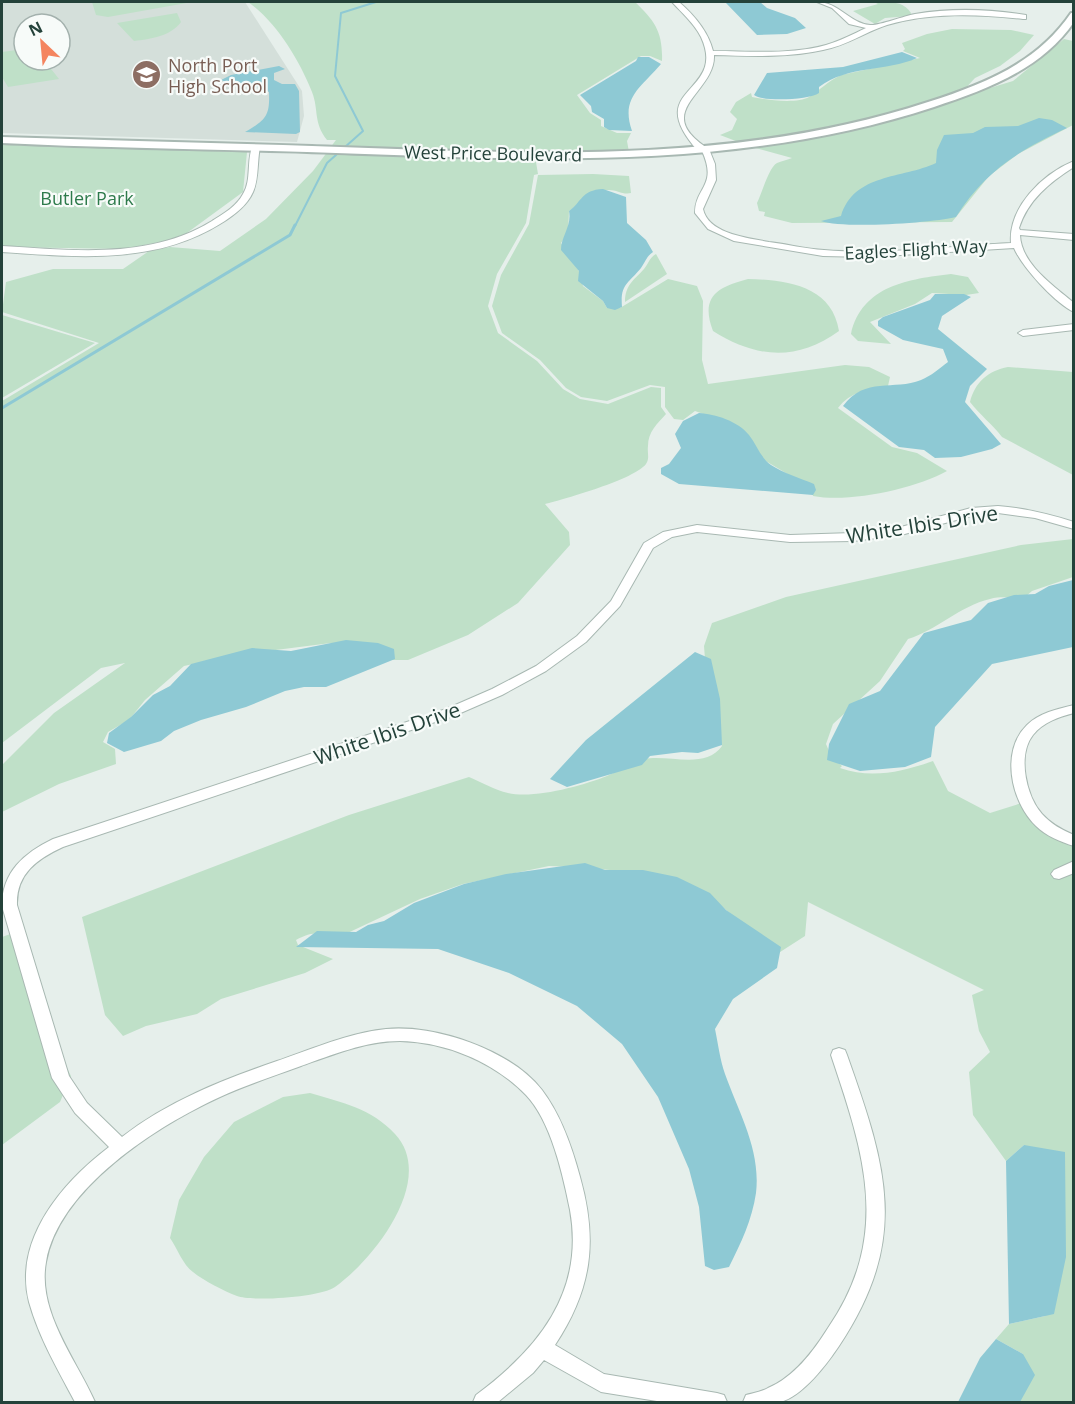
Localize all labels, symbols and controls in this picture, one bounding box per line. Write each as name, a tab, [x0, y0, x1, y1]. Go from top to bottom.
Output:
north arrow	[12, 12, 72, 72]
text: N	[25, 16, 46, 41]
place label: North Port High School	[168, 53, 267, 98]
school or university icon: North Port High School	[131, 59, 163, 91]
street label: West Price Boulevard	[404, 139, 582, 167]
park label: Butler Park	[40, 186, 134, 210]
street label: Eagles Flight Way	[844, 233, 989, 265]
street label: White Ibis Drive	[844, 498, 1000, 550]
street label: White Ibis Drive	[310, 695, 464, 771]

